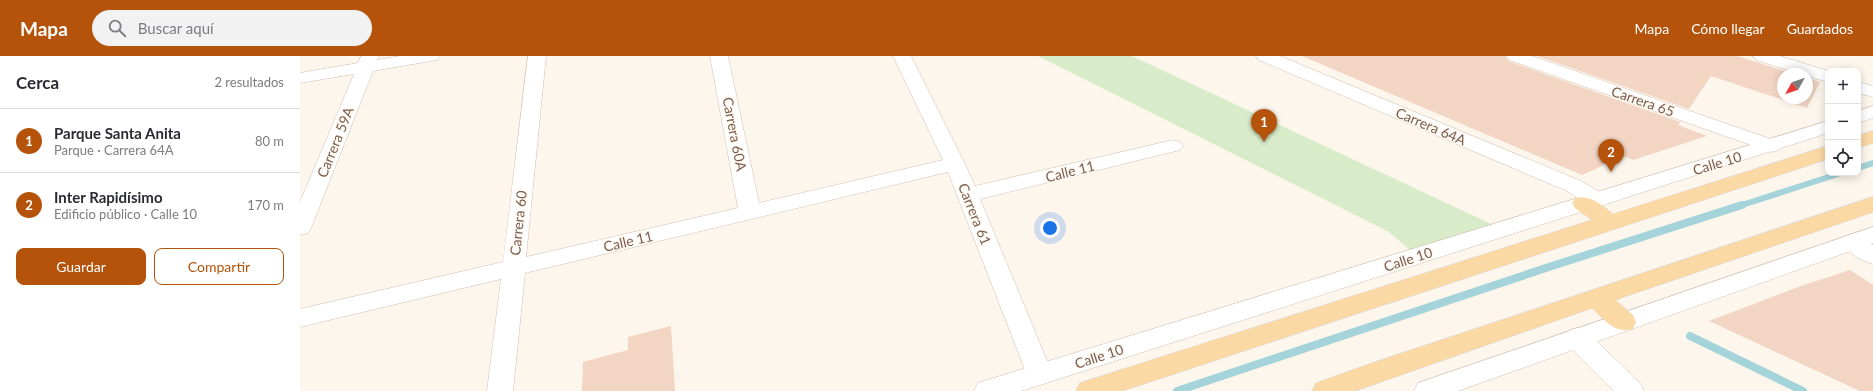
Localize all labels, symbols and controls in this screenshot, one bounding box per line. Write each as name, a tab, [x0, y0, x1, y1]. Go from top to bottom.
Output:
search box	[92, 10, 372, 46]
text: Mapa	[20, 17, 68, 40]
icon: search	[106, 17, 128, 39]
text: Buscar aquí	[138, 19, 214, 37]
text: Mapa	[1635, 20, 1669, 37]
text: Cómo llegar	[1691, 20, 1765, 37]
text: Guardados	[1787, 20, 1853, 37]
north arrow	[1777, 68, 1813, 104]
map controls	[1825, 68, 1861, 176]
button: +	[1825, 68, 1861, 104]
text: Cerca	[16, 72, 59, 93]
text: 2 resultados	[214, 74, 284, 90]
street label: Carrera 65	[1609, 82, 1677, 120]
street label: Carrera 60A	[720, 96, 751, 173]
street label: Carrera 59A	[313, 104, 357, 180]
street label: Carrera 64A	[1393, 104, 1469, 149]
button: −	[1825, 104, 1861, 140]
pin: 1	[1251, 109, 1277, 142]
text: Parque Santa Anita	[54, 124, 181, 142]
text: 1	[25, 133, 33, 149]
text: 80 m	[255, 133, 284, 149]
pin: 2	[1598, 139, 1624, 172]
button: locate	[1825, 140, 1861, 176]
text: Parque · Carrera 64A	[54, 142, 173, 158]
street label: Calle 10	[1691, 148, 1743, 178]
street label: Calle 11	[1044, 157, 1096, 185]
street label: Carrera 61	[955, 181, 995, 247]
text: Inter Rapidísimo	[54, 188, 163, 206]
street label: Carrera 60	[506, 190, 530, 256]
text: 2	[25, 197, 33, 213]
text: 170 m	[247, 197, 284, 213]
text: Edificio público · Calle 10	[54, 206, 197, 222]
your location	[1040, 218, 1060, 238]
street label: Calle 11	[602, 227, 654, 255]
street label: Calle 10	[1382, 243, 1434, 275]
button: Guardar	[16, 248, 146, 285]
button: Compartir	[154, 248, 284, 285]
street label: Calle 10	[1073, 340, 1125, 372]

